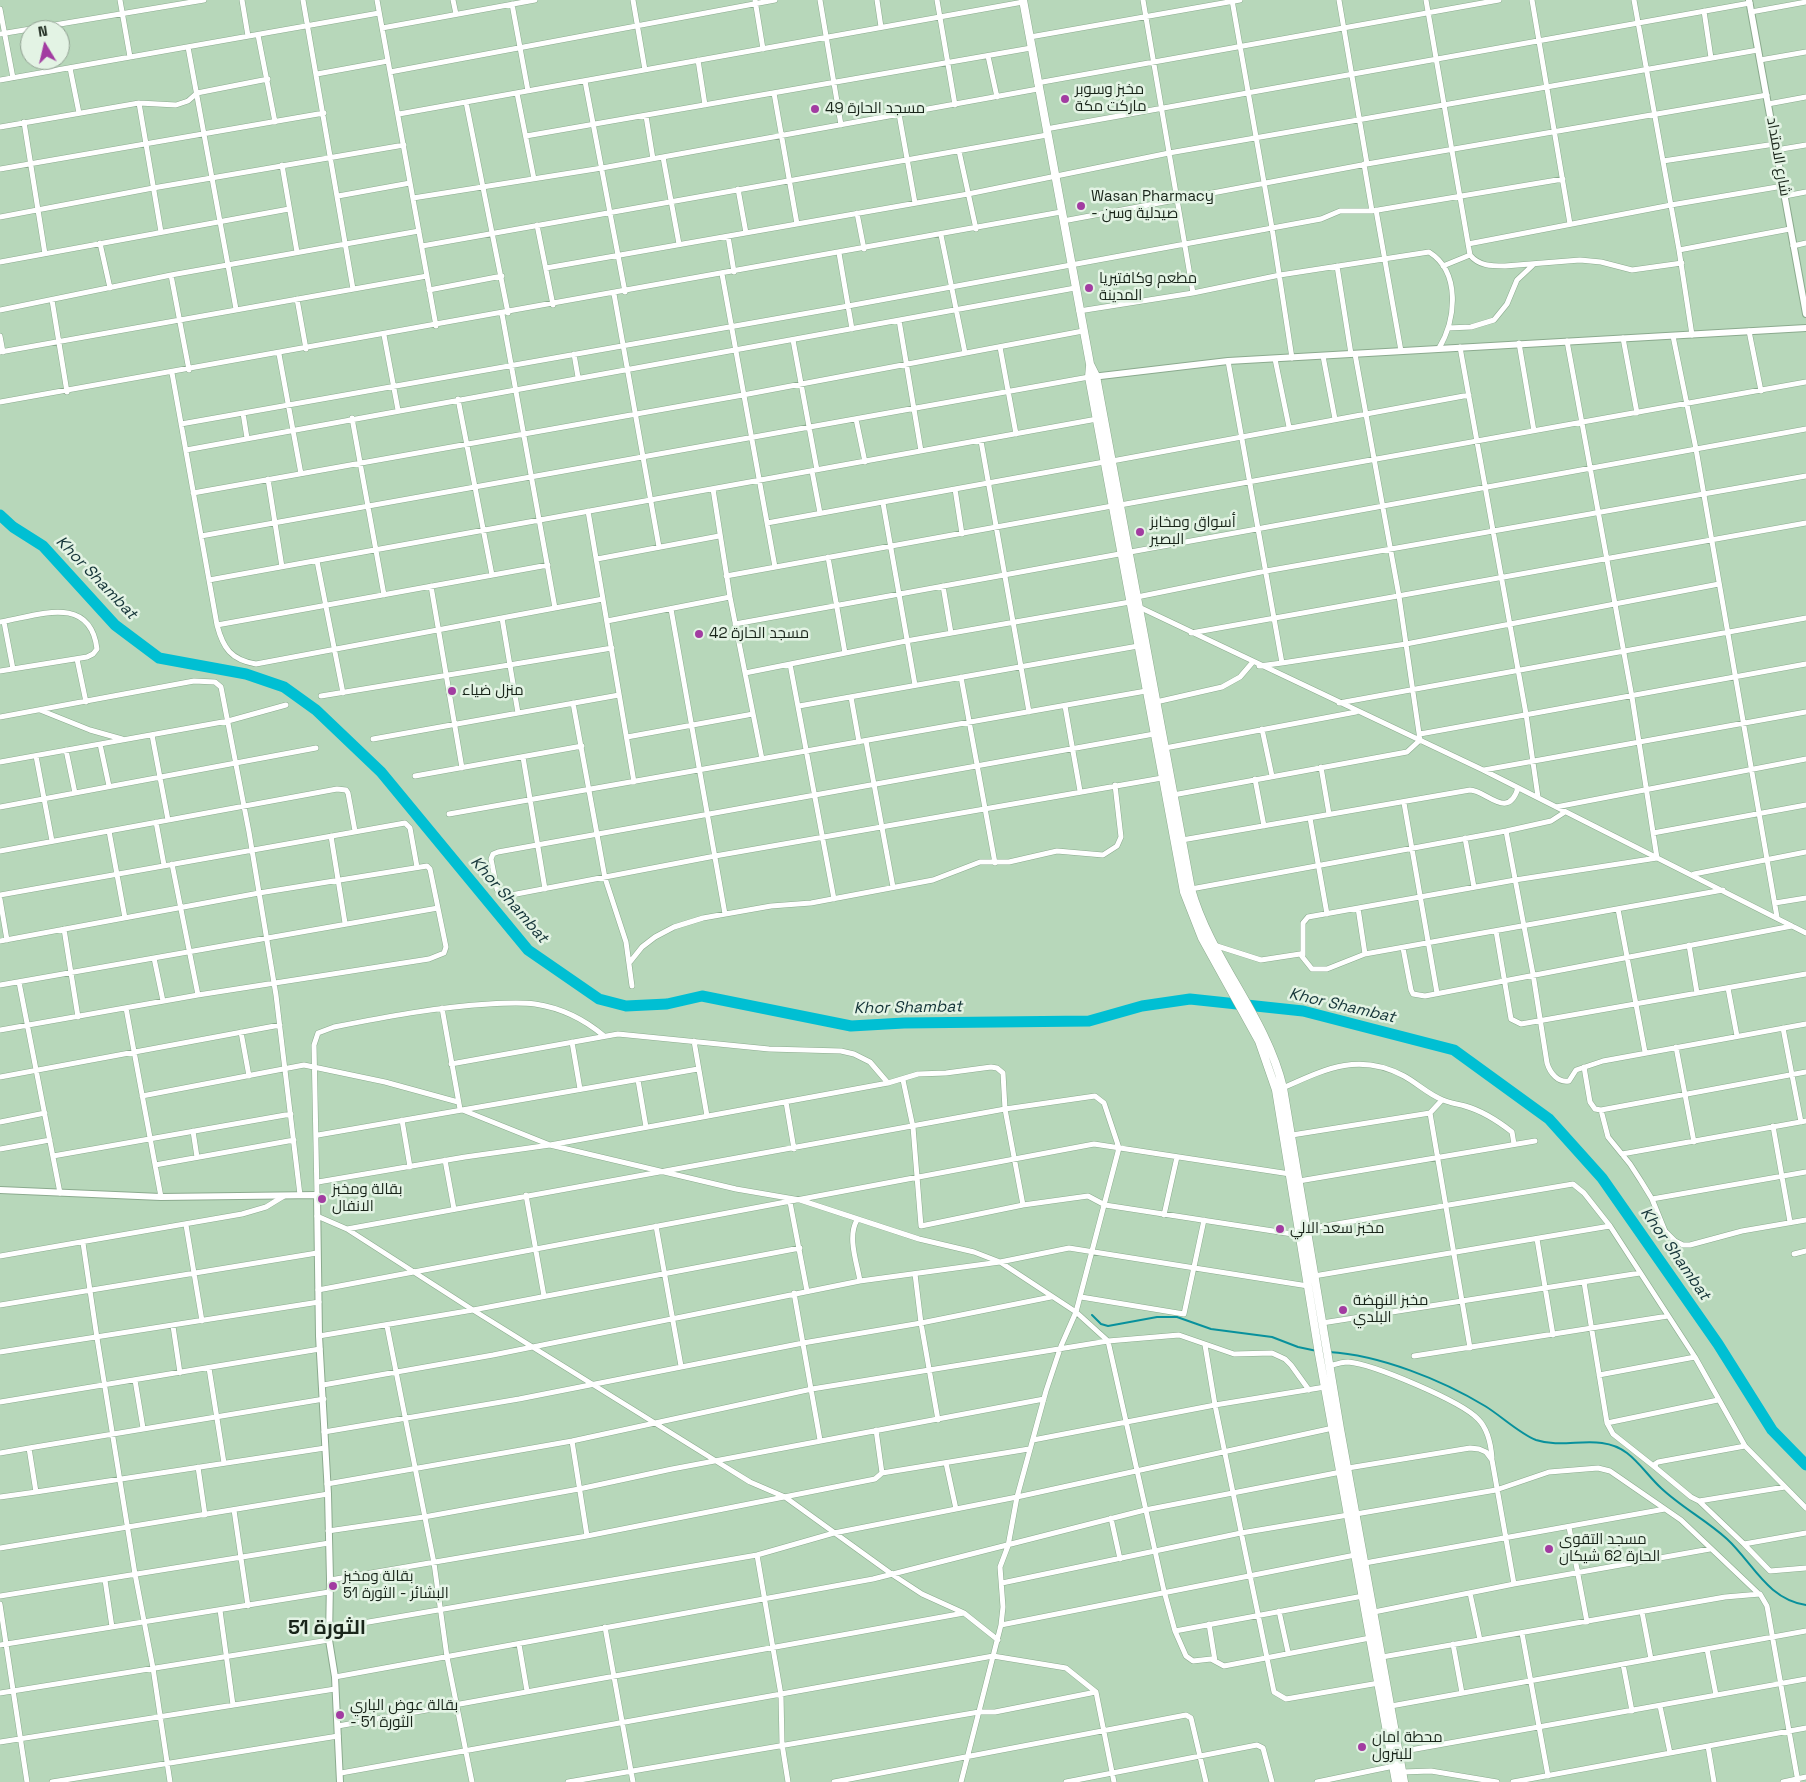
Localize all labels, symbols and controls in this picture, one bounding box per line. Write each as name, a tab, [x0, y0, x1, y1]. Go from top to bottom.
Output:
north arrow	[20, 20, 70, 70]
text: N	[37, 22, 49, 41]
place label: مخبز وسوبر ماركت مكة	[1075, 81, 1147, 116]
marker: مخبز وسوبر ماركت مكة	[1059, 93, 1071, 105]
place label: مسجد الحارة 49	[825, 100, 925, 118]
marker: مسجد الحارة 49	[809, 103, 821, 115]
street label: شارع الامتداد	[1762, 116, 1794, 198]
place label: Wasan Pharmacy - صيدلية وسن	[1091, 188, 1214, 223]
marker: Wasan Pharmacy - صيدلية وسن	[1075, 200, 1087, 212]
place label: مطعم وكافتيريا المدينة	[1099, 270, 1197, 305]
marker: مطعم وكافتيريا المدينة	[1083, 282, 1095, 294]
place label: أسواق ومخابز البصير	[1150, 514, 1236, 549]
marker: أسواق ومخابز البصير	[1134, 526, 1146, 538]
water label: Khor Shambat	[51, 532, 141, 624]
place label: مسجد الحارة 42	[709, 625, 809, 643]
marker: مسجد الحارة 42	[693, 628, 705, 640]
place label: منزل ضياء	[462, 682, 524, 700]
marker: منزل ضياء	[446, 685, 458, 697]
water label: Khor Shambat	[466, 853, 552, 947]
water label: Khor Shambat	[1287, 984, 1397, 1028]
water label: Khor Shambat	[854, 997, 962, 1019]
place label: بقالة ومخبز الانفال	[332, 1181, 402, 1216]
marker: بقالة ومخبز الانفال	[316, 1193, 328, 1205]
water label: Khor Shambat	[1636, 1204, 1714, 1304]
place label: مخبز سعد الالي	[1290, 1220, 1384, 1238]
marker: مخبز سعد الالي	[1274, 1223, 1286, 1235]
place label: مخبز النهضة البلدي	[1353, 1292, 1428, 1327]
marker: مخبز النهضة البلدي	[1337, 1304, 1349, 1316]
place label: مسجد التقوى الحارة 62 شيكان	[1559, 1531, 1660, 1566]
marker: مسجد التقوى الحارة 62 شيكان	[1543, 1543, 1555, 1555]
place label: بقالة ومخبز البشائر - الثورة 51	[343, 1568, 449, 1603]
marker: بقالة ومخبز البشائر - الثورة 51	[327, 1580, 339, 1592]
district label: الثورة 51	[288, 1617, 366, 1641]
place label: بقالة عوض الباري - الثورة 51	[350, 1697, 458, 1732]
marker: بقالة عوض الباري - الثورة 51	[334, 1709, 346, 1721]
place label: محطة امان للبترول	[1372, 1729, 1443, 1764]
marker: محطة امان للبترول	[1356, 1741, 1368, 1753]

